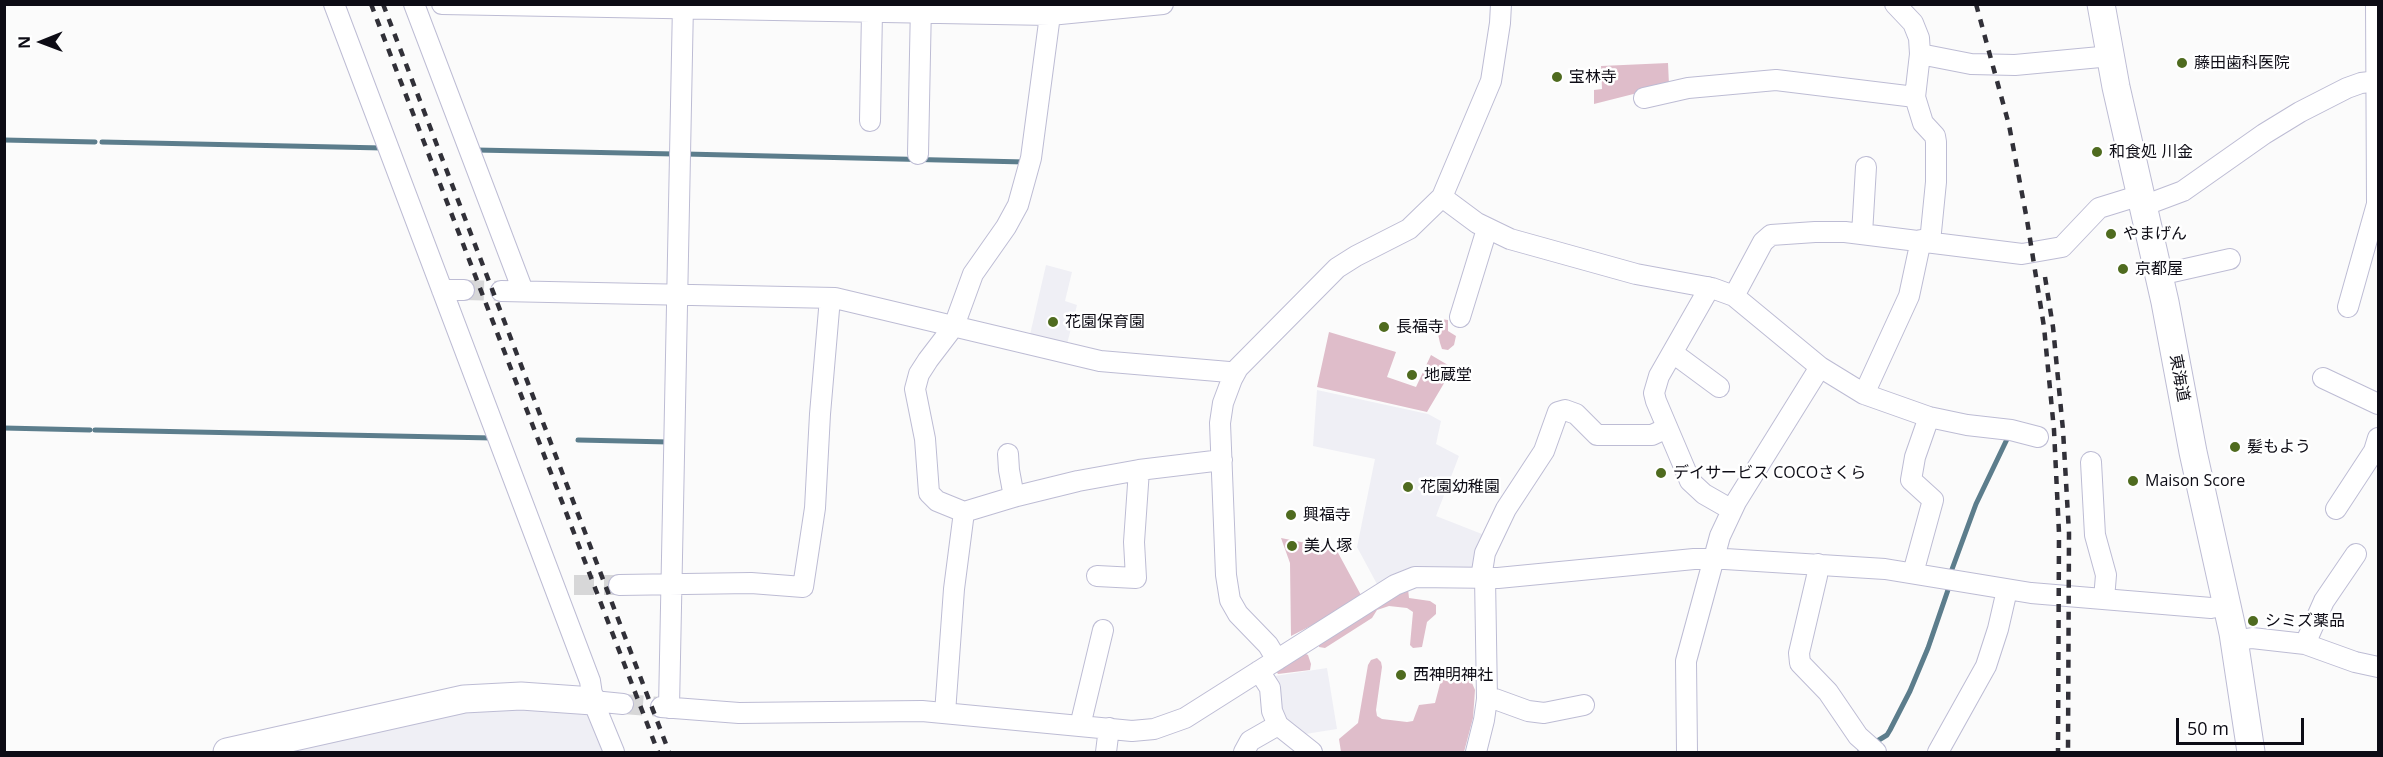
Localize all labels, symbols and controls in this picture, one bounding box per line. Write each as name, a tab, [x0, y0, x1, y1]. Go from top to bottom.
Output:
north arrow	[12, 12, 72, 72]
text: N	[13, 36, 35, 49]
place label: 藤田歯科医院	[2194, 53, 2290, 73]
marker: 藤田歯科医院	[2175, 56, 2189, 70]
place label: 宝林寺	[1569, 67, 1617, 87]
marker: 宝林寺	[1550, 70, 1564, 84]
place label: 和食処 川金	[2109, 142, 2193, 162]
marker: 和食処 川金	[2090, 145, 2104, 159]
place label: やまげん	[2123, 224, 2187, 244]
marker: やまげん	[2104, 227, 2118, 241]
place label: 京都屋	[2135, 259, 2183, 279]
marker: 京都屋	[2116, 262, 2130, 276]
place label: 花園保育園	[1065, 312, 1145, 332]
marker: 花園保育園	[1046, 315, 1060, 329]
place label: 長福寺	[1396, 317, 1444, 337]
marker: 長福寺	[1377, 320, 1391, 334]
street label: 東海道	[2165, 353, 2193, 403]
place label: 地蔵堂	[1424, 365, 1472, 385]
marker: 地蔵堂	[1405, 368, 1419, 382]
place label: 髪もよう	[2247, 437, 2311, 457]
marker: 髪もよう	[2228, 440, 2242, 454]
place label: デイサービス COCOさくら	[1673, 463, 1866, 483]
marker: デイサービス COCOさくら	[1654, 466, 1668, 480]
place label: Maison Score	[2145, 471, 2245, 491]
marker: Maison Score	[2126, 474, 2140, 488]
place label: 花園幼稚園	[1420, 477, 1500, 497]
marker: 花園幼稚園	[1401, 480, 1415, 494]
place label: 興福寺	[1303, 505, 1351, 525]
marker: 興福寺	[1284, 508, 1298, 522]
place label: 美人塚	[1304, 536, 1352, 556]
marker: 美人塚	[1285, 539, 1299, 553]
place label: シミズ薬品	[2265, 611, 2345, 631]
marker: シミズ薬品	[2246, 614, 2260, 628]
place label: 西神明神社	[1413, 665, 1493, 685]
marker: 西神明神社	[1394, 668, 1408, 682]
scale bar	[2179, 706, 2306, 744]
text: 50 m	[2187, 716, 2229, 740]

